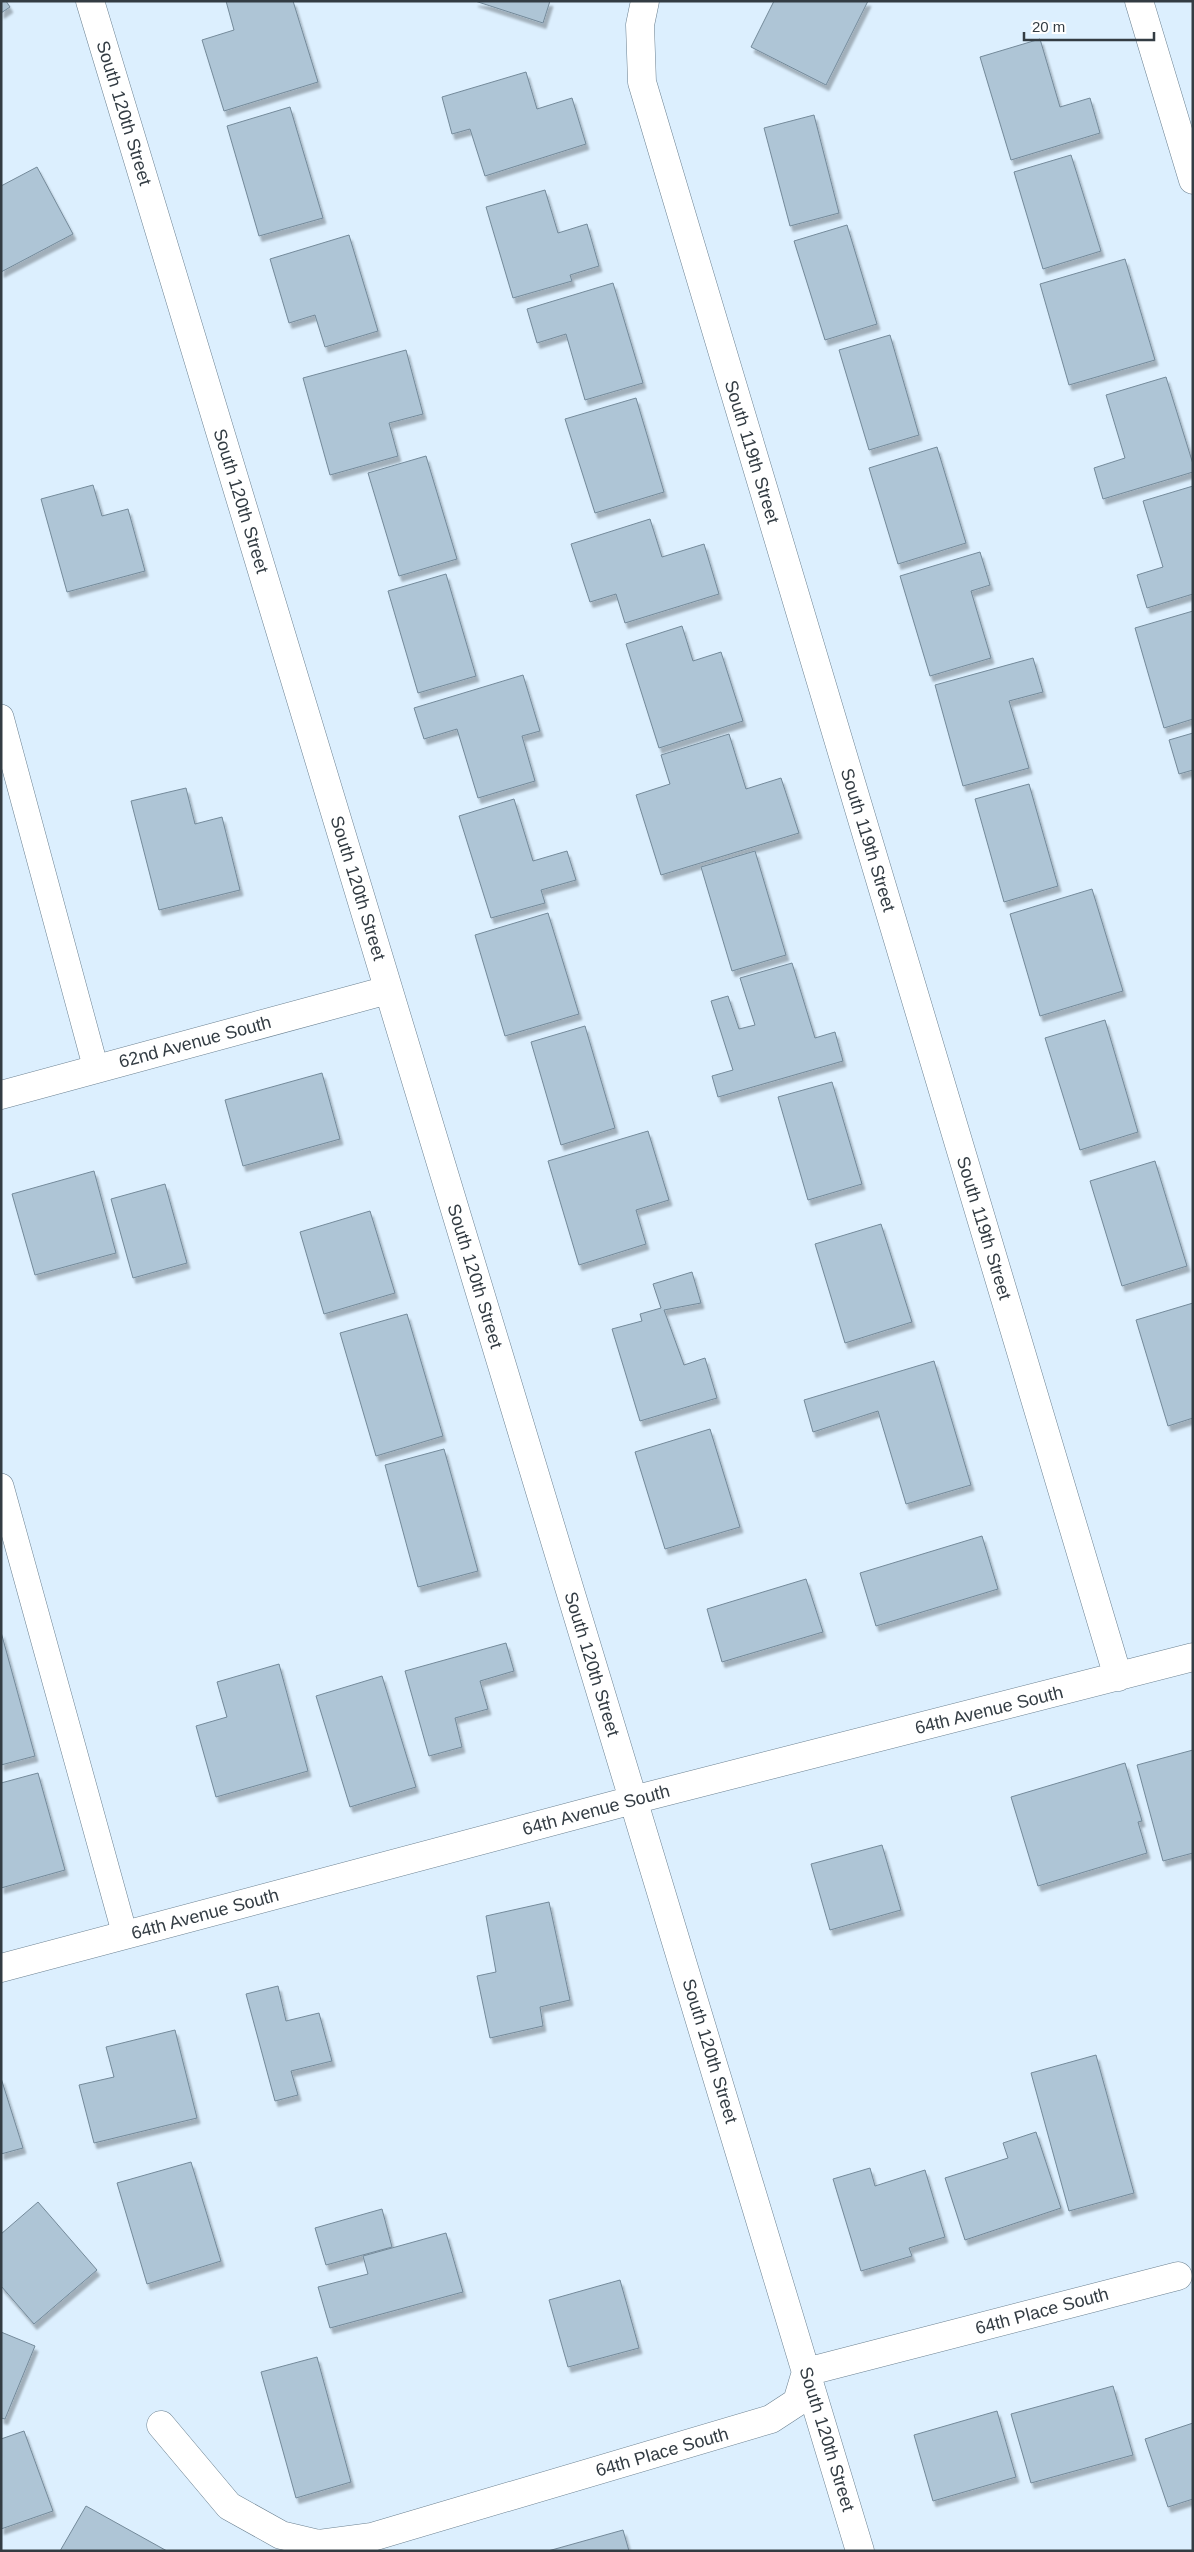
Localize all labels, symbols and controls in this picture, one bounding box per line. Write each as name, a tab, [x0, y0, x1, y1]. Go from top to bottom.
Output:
scale bar	[1024, 10, 1154, 42]
text: 20 m	[1032, 18, 1065, 35]
street label: South 120th Street	[92, 38, 156, 188]
street label: South 119th Street	[721, 378, 783, 526]
street label: South 120th Street	[209, 426, 273, 576]
street label: South 119th Street	[837, 766, 899, 914]
street label: South 120th Street	[326, 813, 390, 963]
street label: 62nd Avenue South	[117, 1012, 273, 1072]
street label: South 119th Street	[953, 1154, 1015, 1302]
street label: South 120th Street	[443, 1201, 507, 1351]
street label: South 120th Street	[560, 1589, 624, 1739]
street label: 64th Avenue South	[913, 1682, 1065, 1738]
street label: 64th Avenue South	[520, 1781, 672, 1839]
street label: 64th Avenue South	[129, 1885, 281, 1943]
street label: South 120th Street	[678, 1976, 742, 2126]
street label: 64th Place South	[973, 2284, 1111, 2338]
street label: South 120th Street	[795, 2364, 859, 2514]
street label: 64th Place South	[593, 2423, 731, 2481]

